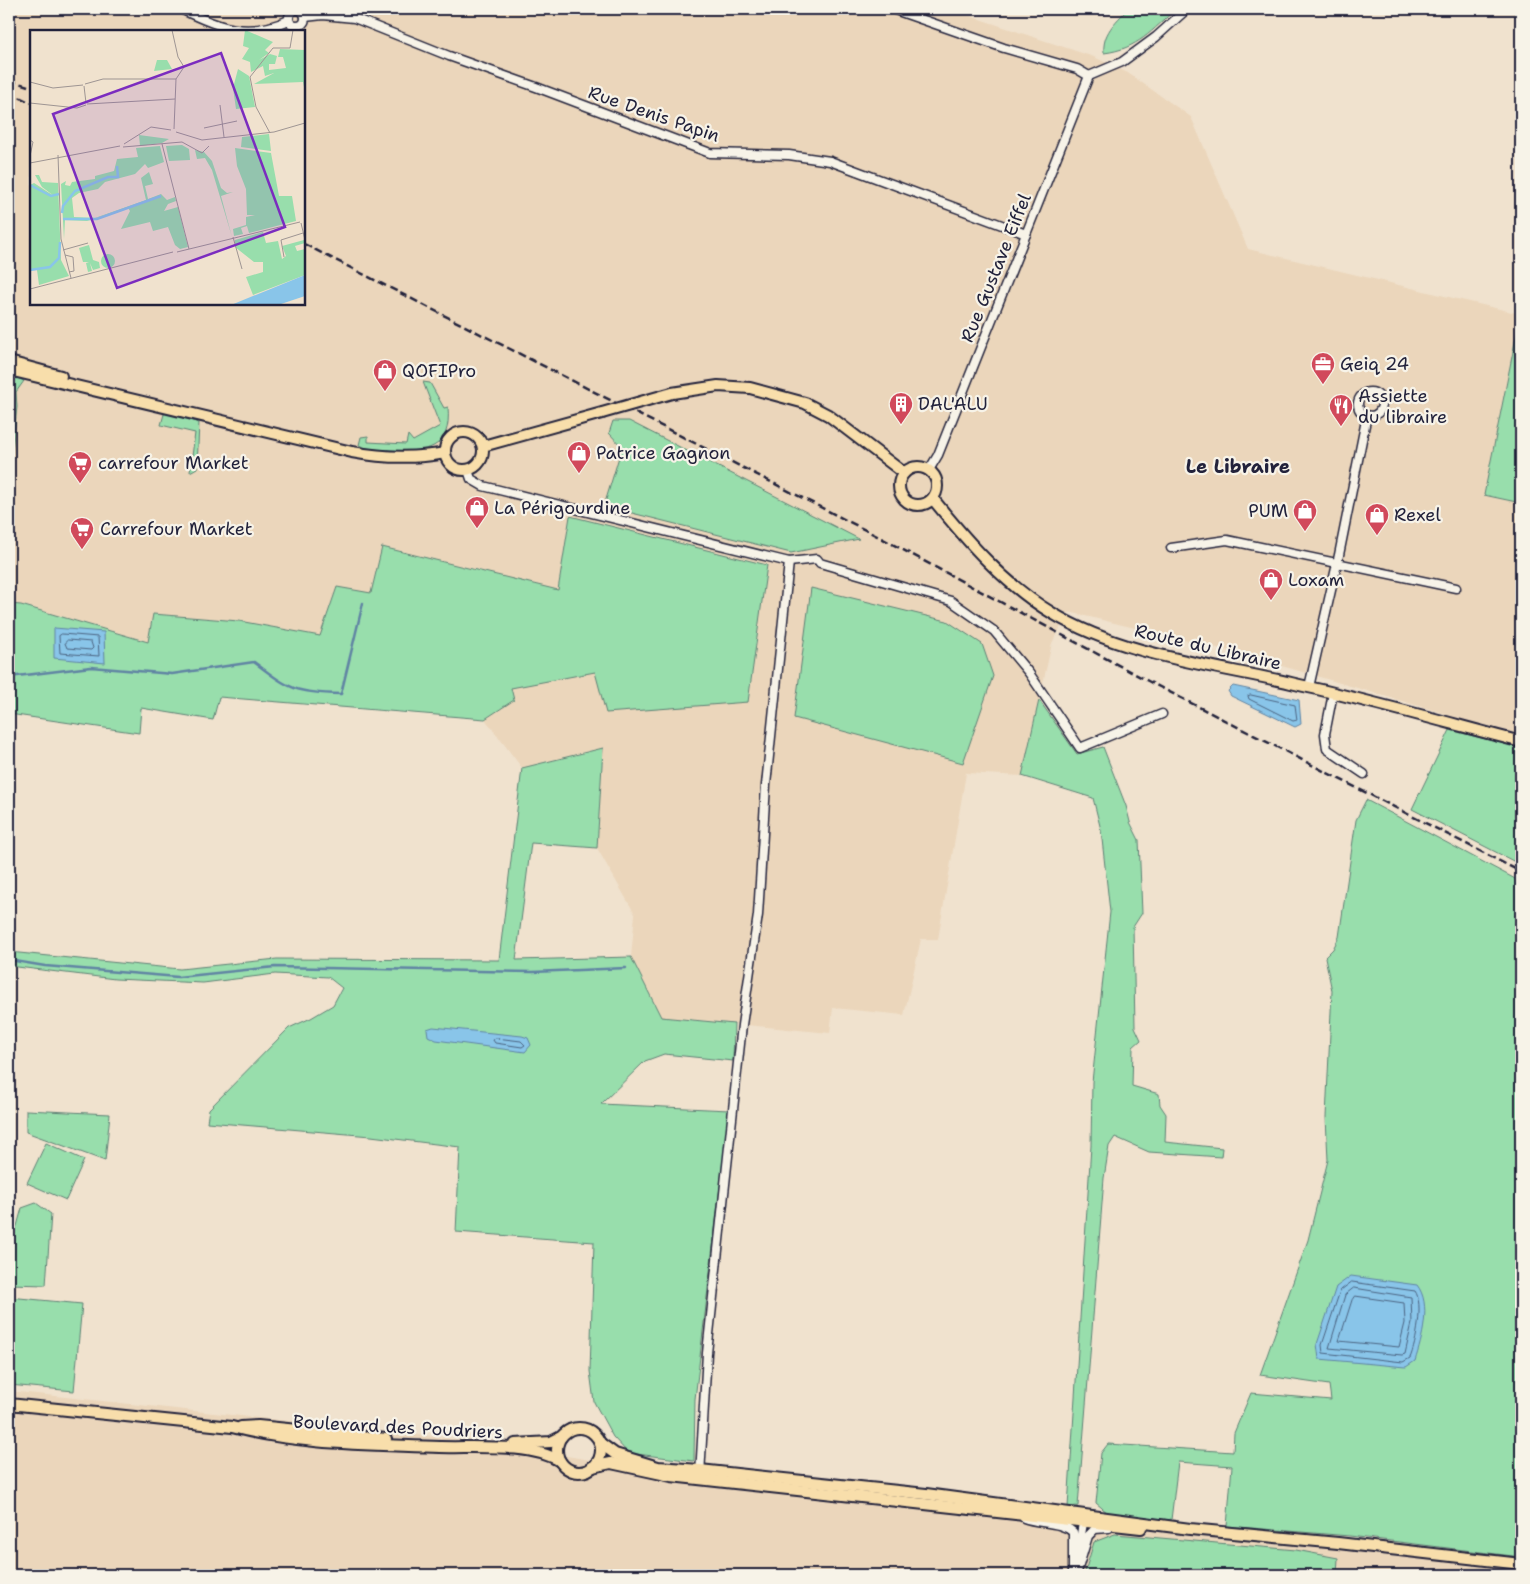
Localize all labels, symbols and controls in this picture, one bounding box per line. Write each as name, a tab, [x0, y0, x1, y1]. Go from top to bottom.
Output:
inset map	[30, 30, 305, 305]
street label: Rue Denis Papin	[585, 80, 723, 148]
street label: Rue Gustave Eiffel	[955, 189, 1037, 346]
office icon: Geiq 24	[1310, 351, 1336, 385]
place label: Geiq 24	[1340, 352, 1409, 376]
shop icon: QOFIPro	[372, 358, 398, 392]
place label: QOFIPro	[402, 359, 476, 383]
place label: Assiette du libraire	[1358, 384, 1447, 429]
building icon: DAL'ALU	[888, 391, 914, 425]
place label: DAL'ALU	[918, 392, 988, 416]
restaurant icon: Assiette du libraire	[1328, 393, 1354, 427]
shop icon: Patrice Gagnon	[566, 440, 592, 474]
place label: Patrice Gagnon	[596, 441, 730, 465]
supermarket icon: carrefour Market	[67, 450, 93, 484]
place label: carrefour Market	[98, 451, 249, 475]
district label: Le Libraire	[1186, 454, 1290, 479]
shop icon: La Périgourdine	[464, 495, 490, 529]
place label: La Périgourdine	[494, 496, 630, 520]
shop icon: PUM	[1292, 498, 1318, 532]
place label: PUM	[1248, 499, 1288, 523]
shop icon: Rexel	[1364, 502, 1390, 536]
place label: Rexel	[1394, 503, 1441, 527]
supermarket icon: Carrefour Market	[69, 516, 95, 550]
place label: Carrefour Market	[100, 517, 253, 541]
shop icon: Loxam	[1258, 567, 1284, 601]
place label: Loxam	[1288, 568, 1344, 592]
street label: Route du Libraire	[1132, 618, 1284, 676]
street label: Boulevard des Poudriers	[292, 1410, 504, 1444]

